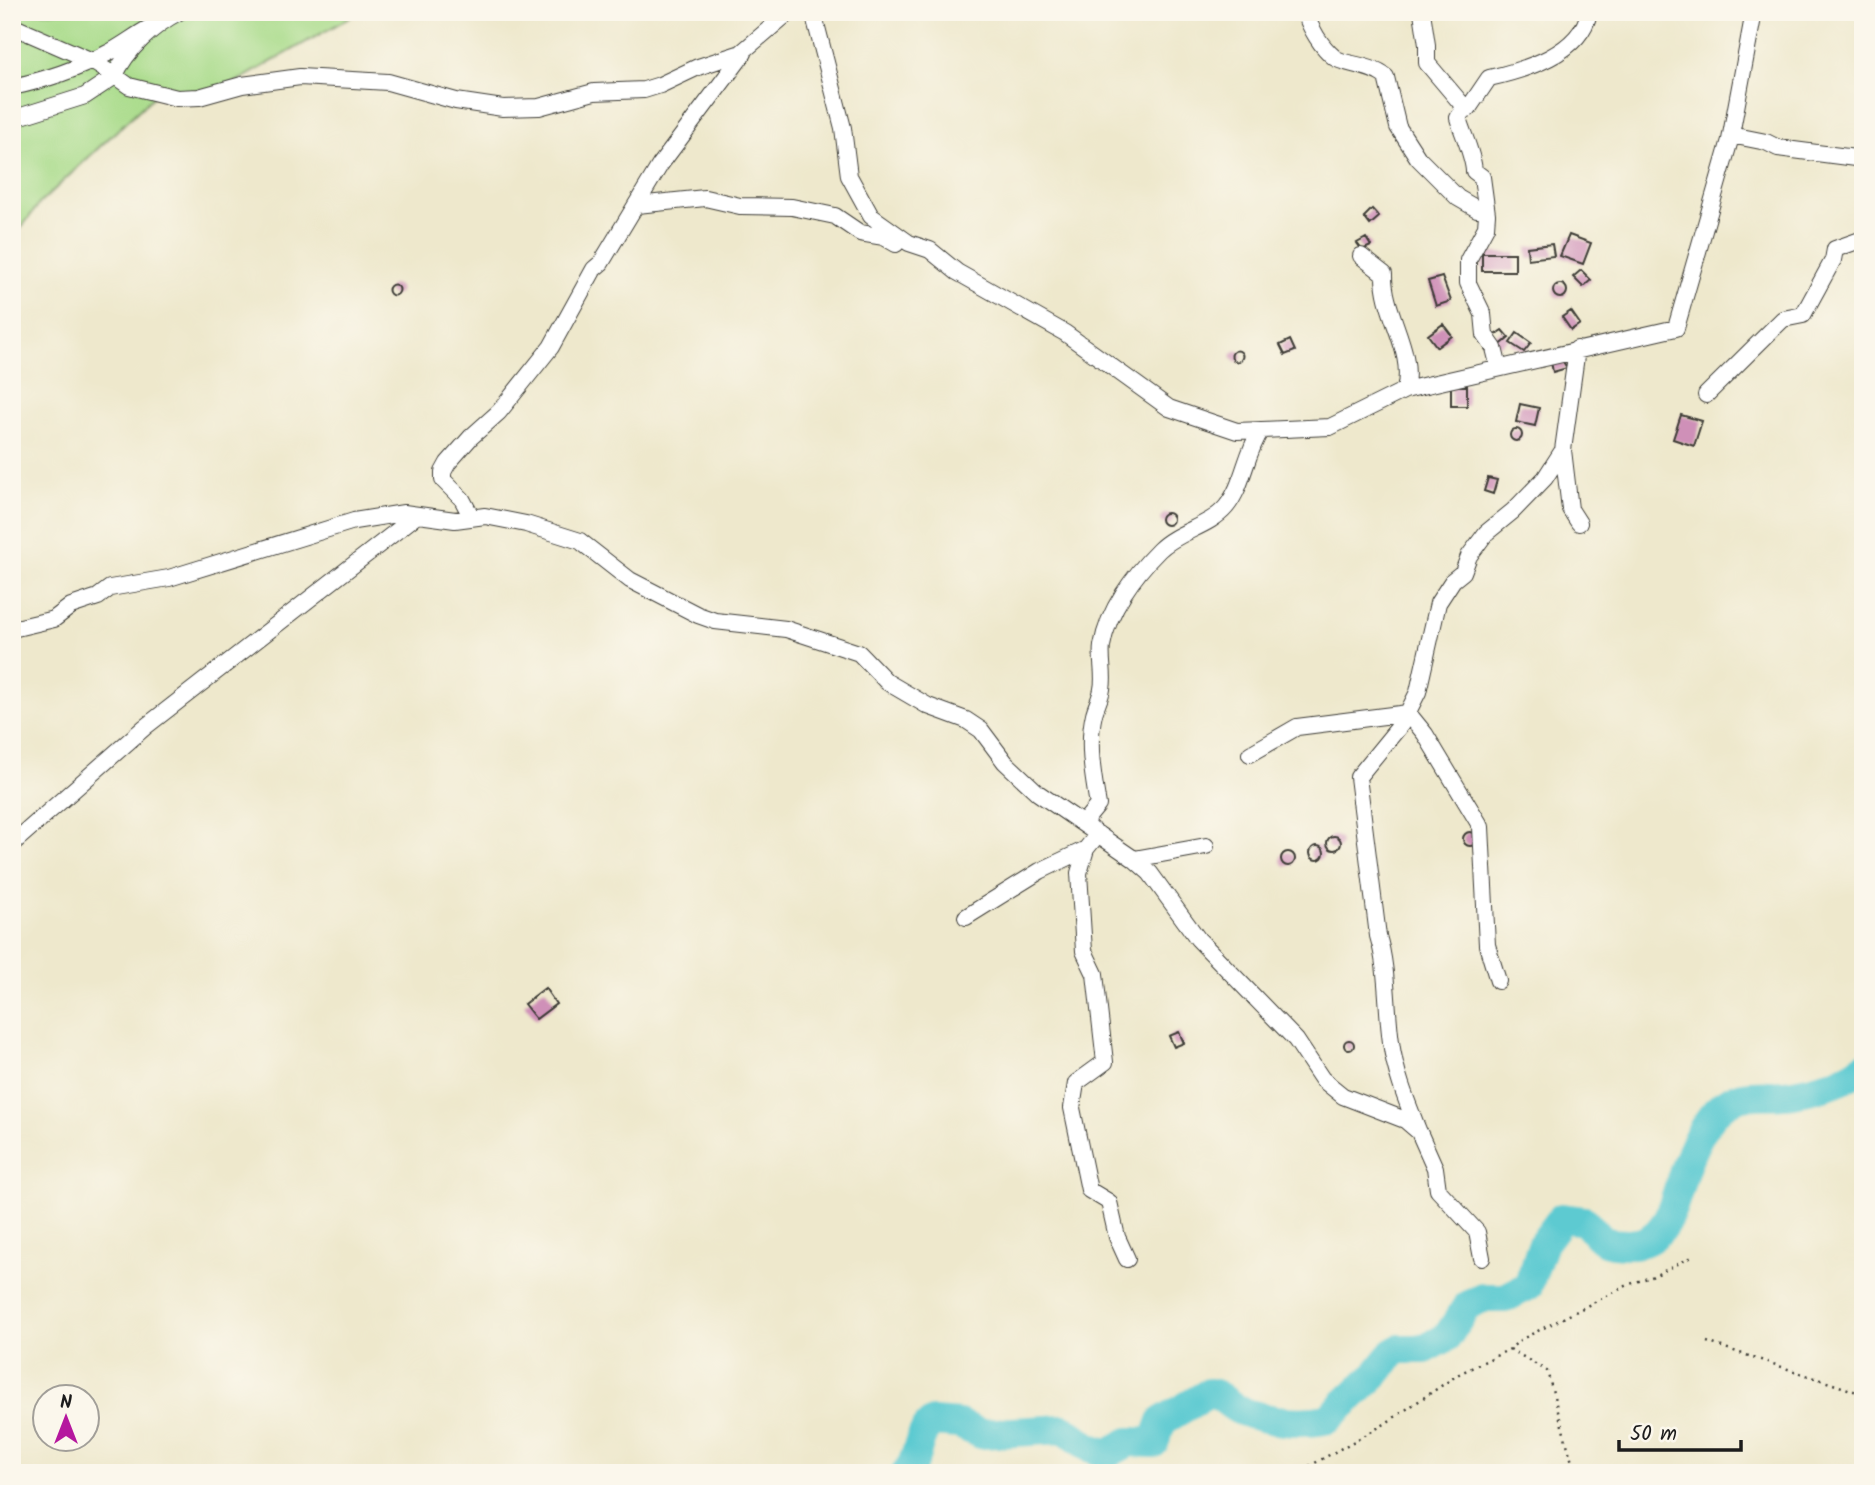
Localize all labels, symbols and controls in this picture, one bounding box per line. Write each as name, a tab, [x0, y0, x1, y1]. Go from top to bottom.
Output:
north arrow	[32, 1384, 102, 1454]
text: N	[60, 1388, 72, 1418]
scale bar	[1619, 1408, 1742, 1452]
text: 50 m	[1630, 1418, 1677, 1451]

